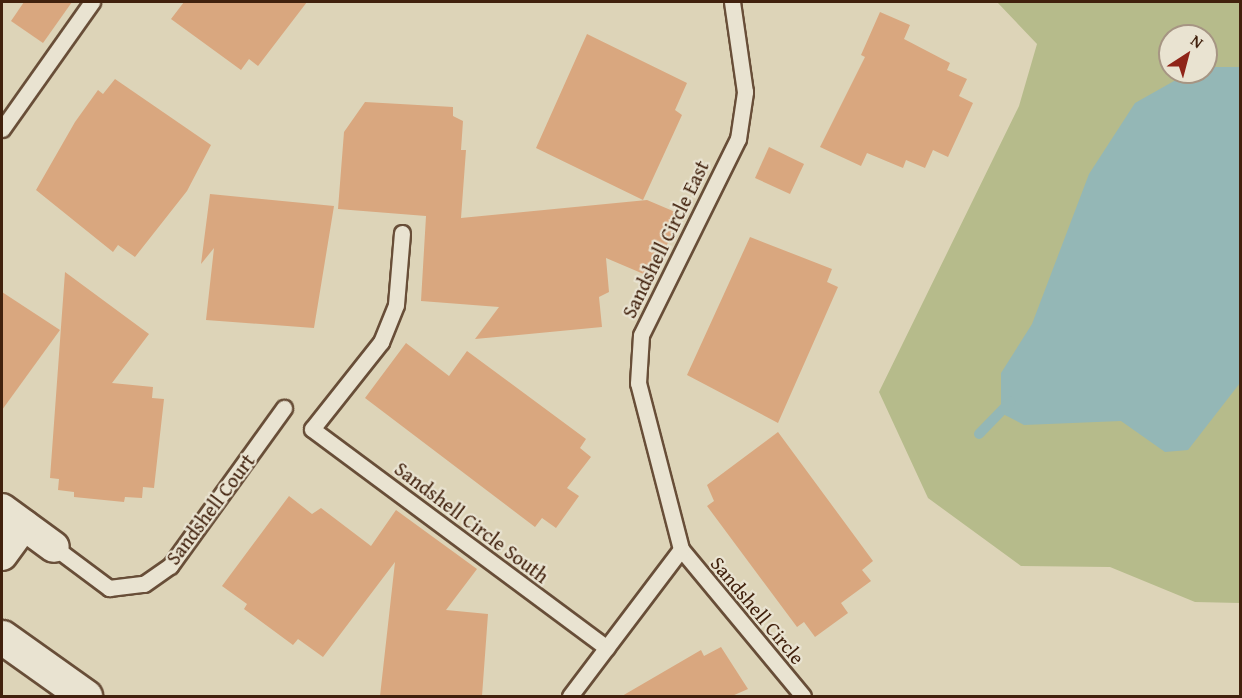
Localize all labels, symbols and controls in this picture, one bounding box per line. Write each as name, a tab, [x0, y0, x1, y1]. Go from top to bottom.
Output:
north arrow	[1158, 24, 1218, 84]
text: N	[1186, 28, 1209, 54]
street label: Sandshell Circle East	[616, 156, 714, 322]
street label: Sandshell Court	[161, 449, 259, 569]
street label: Sandshell Circle South	[390, 456, 554, 588]
street label: Sandshell Circle	[706, 551, 810, 669]

